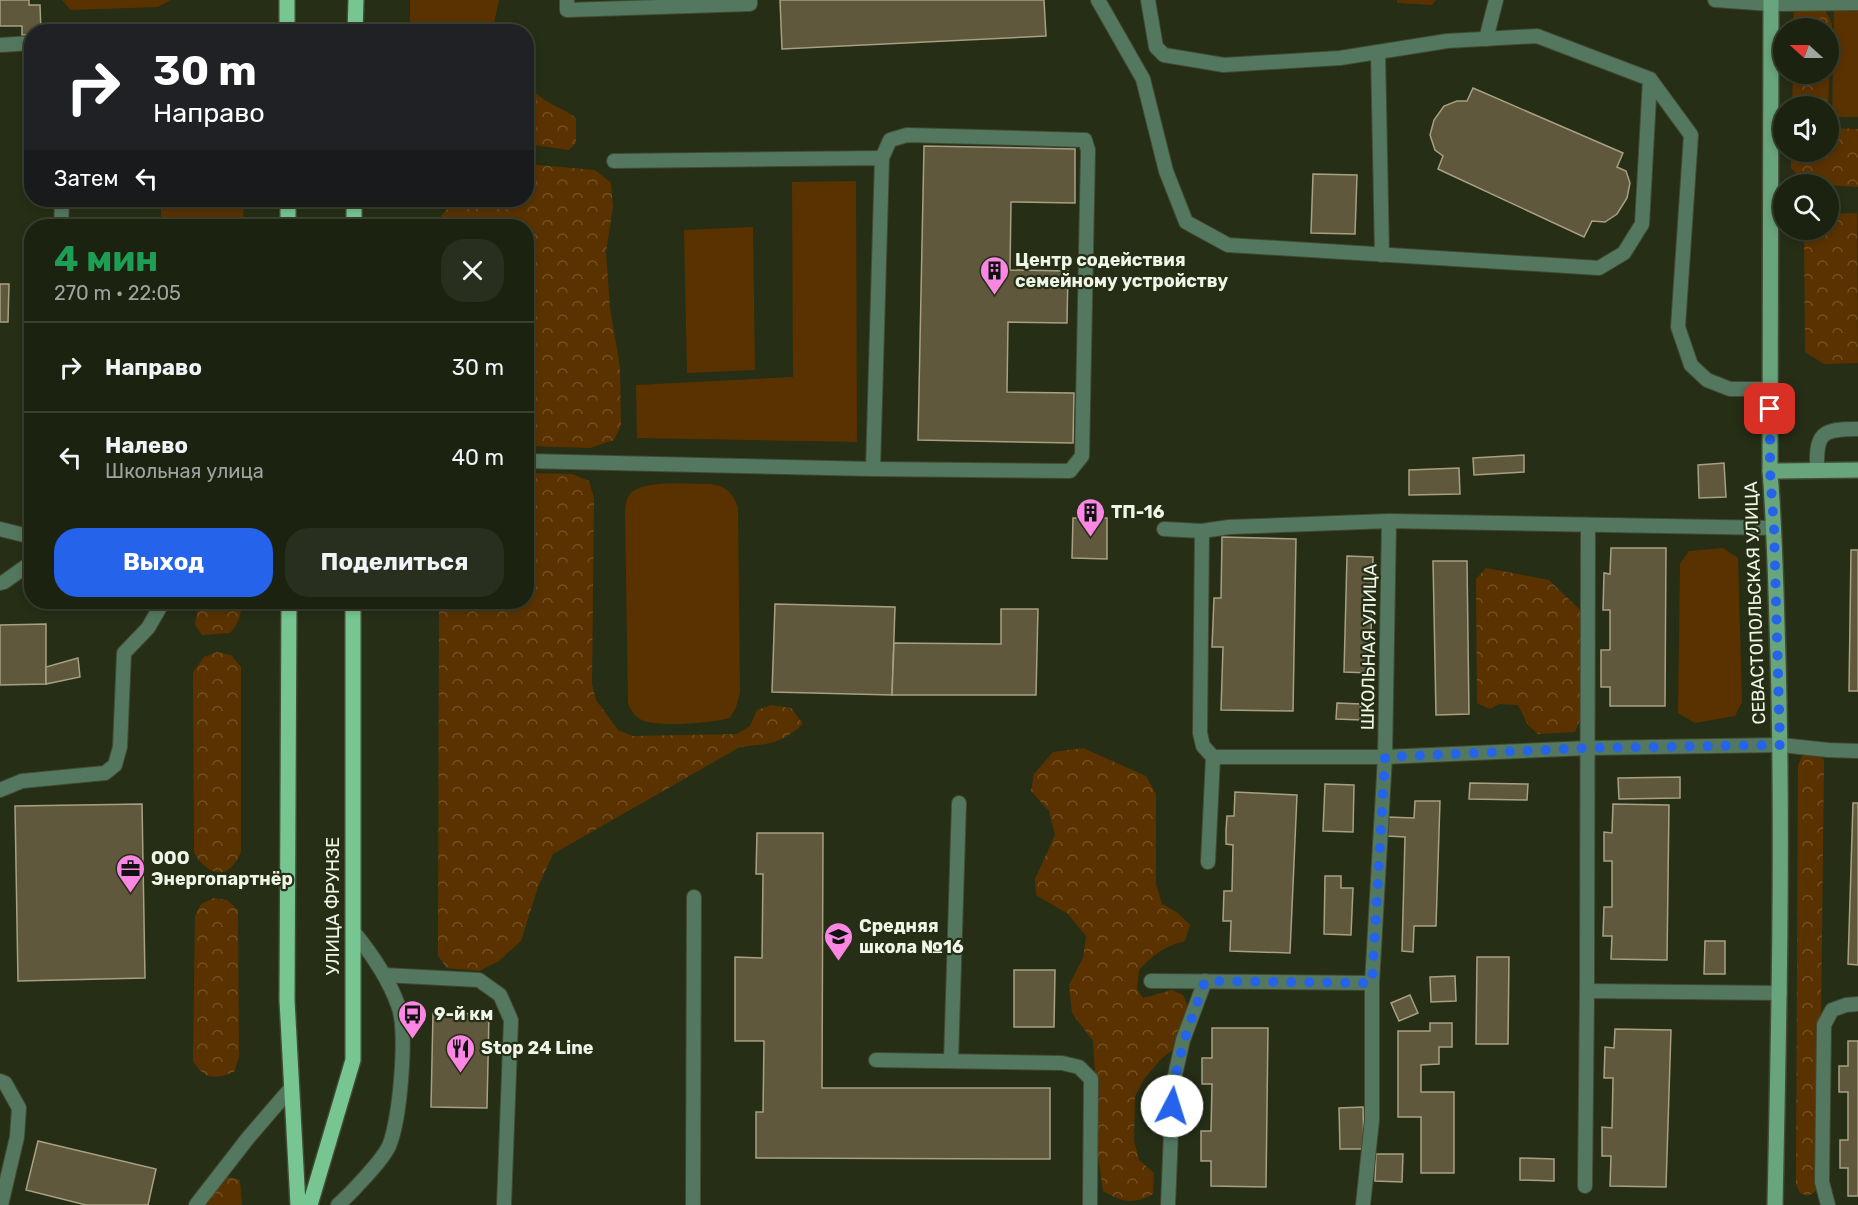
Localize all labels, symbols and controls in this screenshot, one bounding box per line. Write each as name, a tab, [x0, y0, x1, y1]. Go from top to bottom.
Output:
north arrow	[1773, 18, 1839, 84]
map controls	[1773, 18, 1839, 240]
text: 30 m	[153, 46, 257, 96]
icon: right	[54, 48, 132, 126]
button: sound	[1773, 96, 1839, 162]
text: Направо	[153, 97, 265, 129]
icon: left	[130, 162, 163, 195]
text: Затем	[54, 165, 118, 192]
button: search	[1773, 174, 1839, 240]
text: 4 мин	[54, 237, 158, 280]
button: close	[441, 239, 504, 302]
place label: Центр содействия семейному устройству	[1015, 249, 1229, 292]
building icon: Центр содействия семейному устройству	[978, 254, 1010, 296]
text: 270 m · 22:05	[54, 281, 181, 305]
icon: right	[54, 351, 87, 384]
text: Направо	[105, 354, 202, 381]
text: 30 m	[452, 354, 504, 381]
pin	[1744, 383, 1795, 434]
icon: arrive	[1753, 392, 1786, 425]
text: Налево	[105, 432, 188, 459]
icon: left	[54, 441, 87, 474]
text: 40 m	[451, 444, 504, 471]
text: Школьная улица	[105, 459, 264, 483]
street label: СЕВАСТОПОЛЬСКАЯ УЛИЦА	[1740, 481, 1770, 725]
building icon: ТП-16	[1074, 496, 1106, 538]
place label: ТП-16	[1111, 501, 1165, 523]
button: Выход	[54, 528, 273, 597]
button: Поделиться	[285, 528, 504, 597]
street label: ШКОЛЬНАЯ УЛИЦА	[1357, 564, 1381, 730]
street label: УЛИЦА ФРУНЗЕ	[322, 837, 344, 975]
place label: ООО Энергопартнёр	[151, 847, 293, 890]
office icon: ООО Энергопартнёр	[114, 852, 146, 894]
place label: Средняя школа №16	[859, 915, 964, 958]
school or university icon: Средняя школа №16	[822, 920, 854, 962]
bus stop icon: 9-й км	[397, 998, 429, 1040]
place label: 9-й км	[434, 1003, 493, 1025]
restaurant icon: Stop 24 Line	[444, 1032, 476, 1074]
place label: Stop 24 Line	[481, 1037, 594, 1059]
position arrow	[1140, 1074, 1204, 1138]

